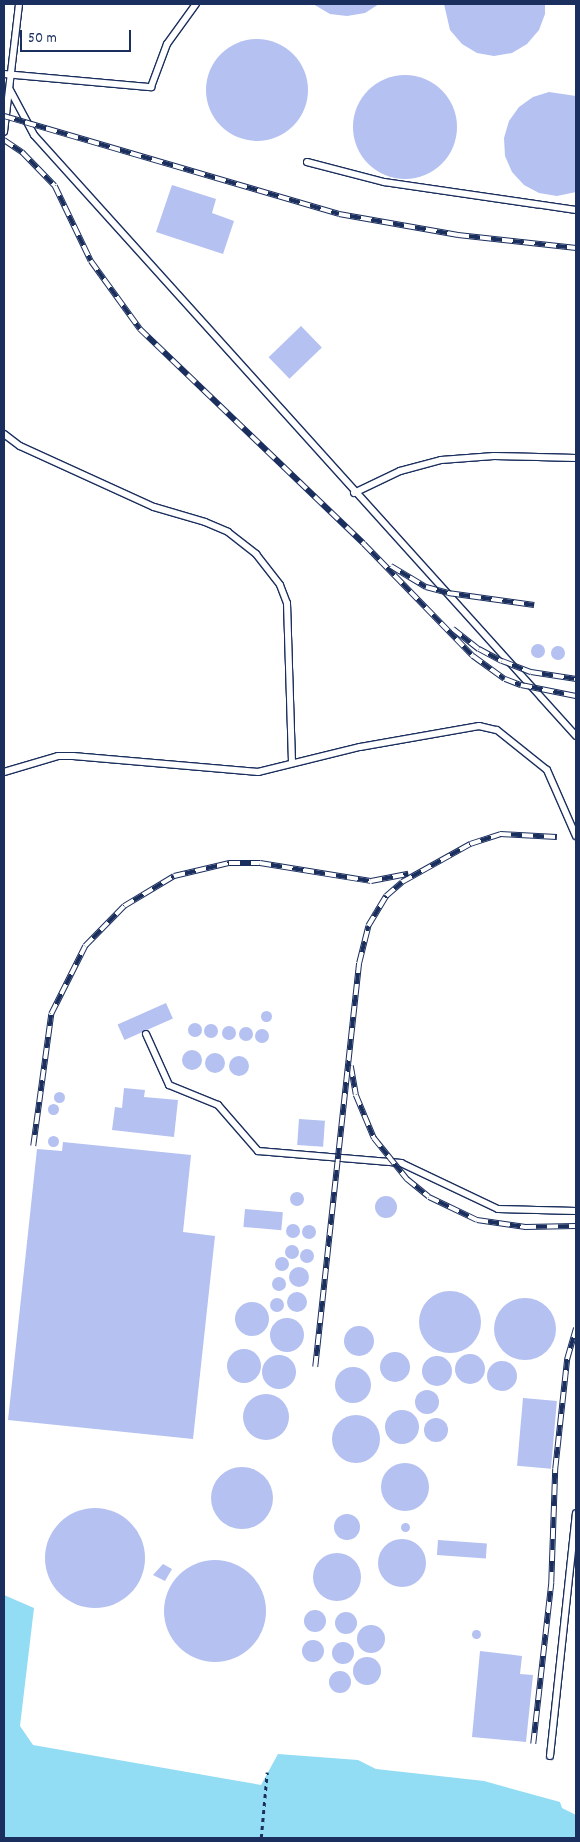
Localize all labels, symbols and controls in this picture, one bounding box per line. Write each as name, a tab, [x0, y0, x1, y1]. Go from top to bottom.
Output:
scale bar	[22, 20, 134, 52]
text: 50 m	[28, 28, 57, 50]

